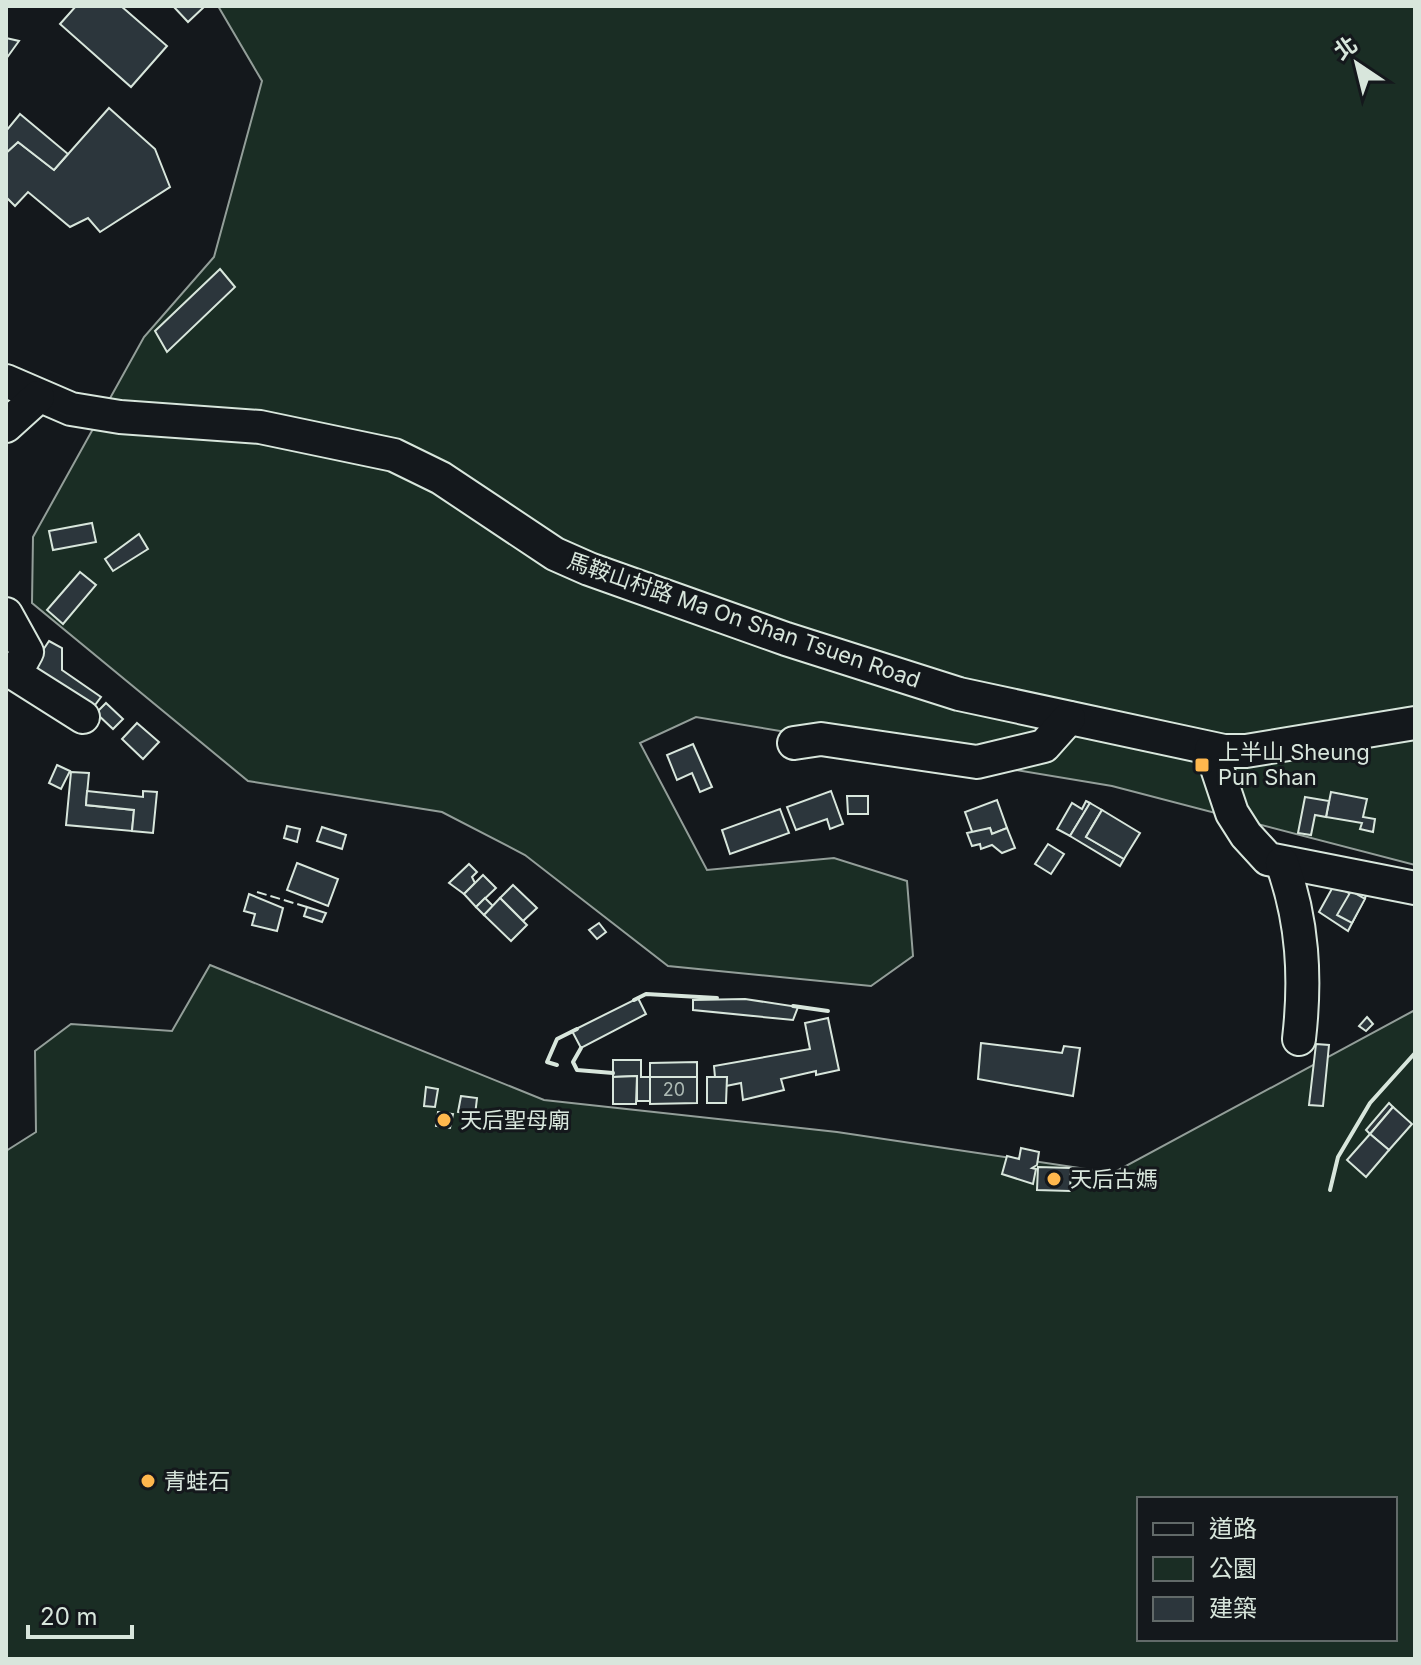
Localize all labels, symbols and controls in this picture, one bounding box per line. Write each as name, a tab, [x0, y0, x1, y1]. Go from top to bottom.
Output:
north arrow	[1317, 24, 1397, 104]
text: 北	[1329, 31, 1362, 65]
street label: 馬鞍山村路 Ma On Shan Tsuen Road	[564, 547, 924, 693]
place label: 上半山 Sheung Pun Shan	[1218, 739, 1370, 790]
marker: 上半山 Sheung Pun Shan	[1193, 756, 1211, 774]
house number: 20	[663, 1079, 685, 1100]
place label: 天后聖母廟	[460, 1107, 570, 1133]
marker: 天后聖母廟	[435, 1111, 453, 1129]
place label: 天后古媽	[1070, 1166, 1158, 1192]
marker: 天后古媽	[1045, 1170, 1063, 1188]
place label: 青蛙石	[164, 1468, 230, 1494]
marker: 青蛙石	[139, 1472, 157, 1490]
legend	[1137, 1497, 1397, 1641]
text: 道路	[1209, 1514, 1257, 1543]
text: 公園	[1209, 1554, 1257, 1583]
scale bar	[28, 1589, 132, 1639]
text: 建築	[1209, 1594, 1257, 1623]
text: 20 m	[40, 1602, 98, 1631]

